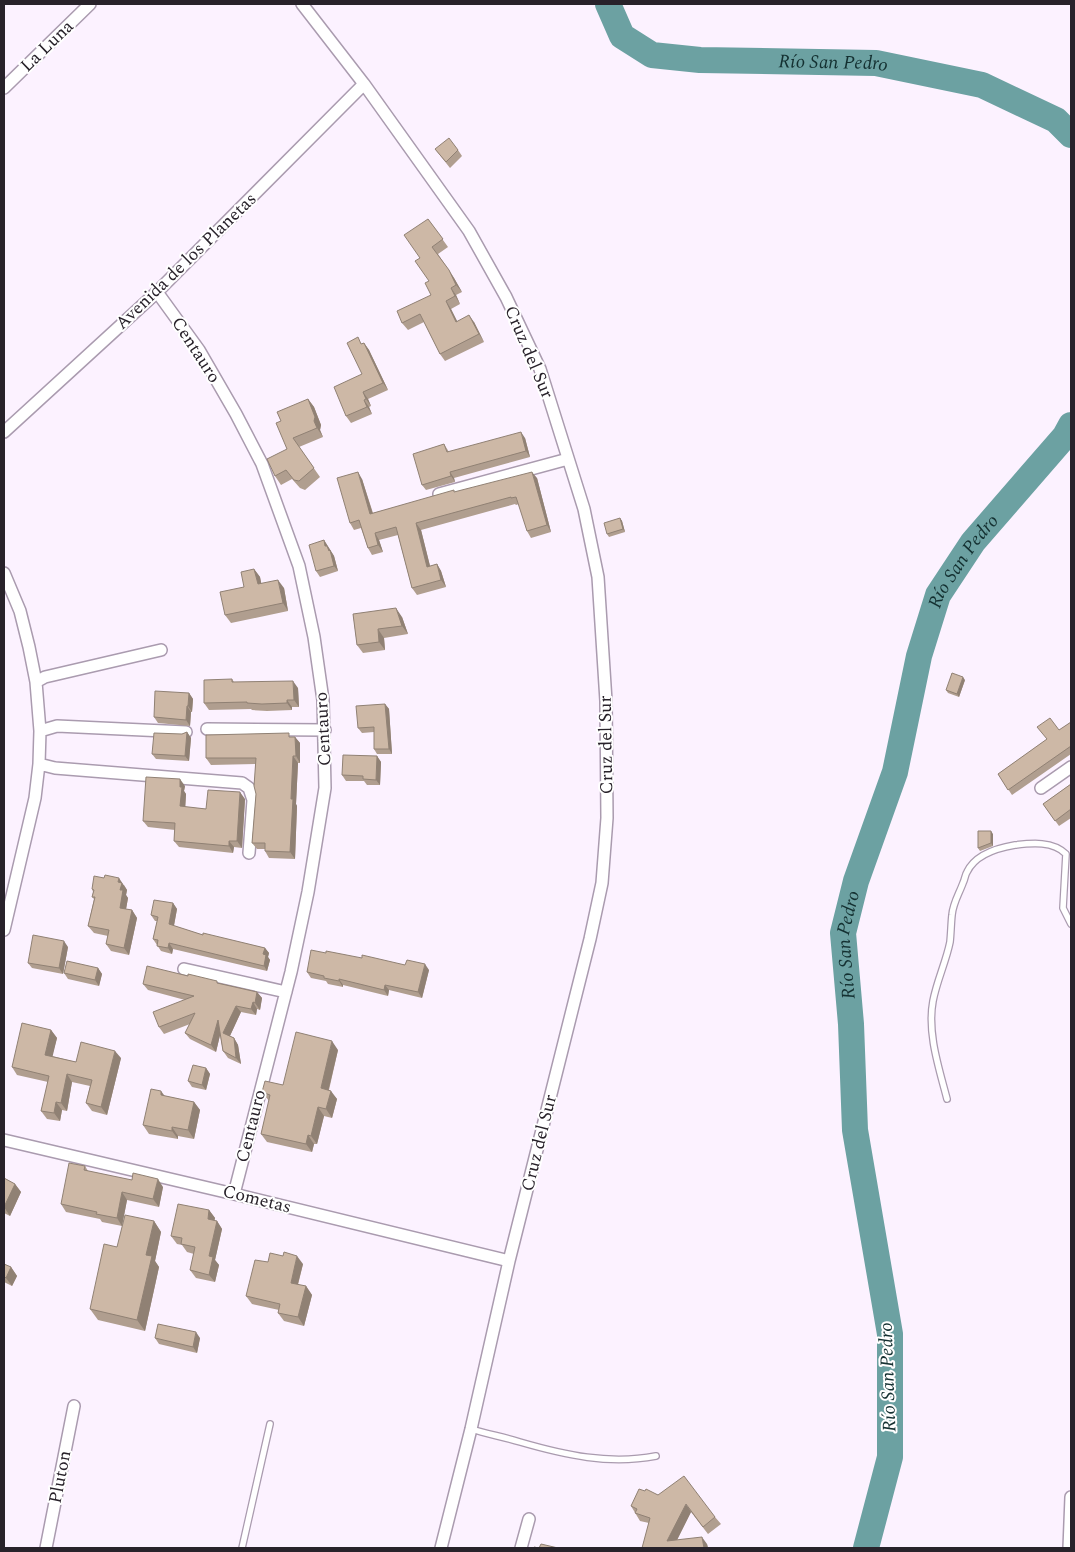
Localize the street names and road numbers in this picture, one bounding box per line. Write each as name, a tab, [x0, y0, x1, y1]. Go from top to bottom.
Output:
street label: La Luna	[14, 13, 80, 78]
street label: Avenida de los Planetas	[109, 186, 263, 336]
street label: Cruz del Sur	[497, 301, 561, 403]
street label: Centauro	[164, 311, 228, 389]
street label: Centauro	[308, 691, 338, 767]
street label: Cruz del Sur	[592, 695, 620, 795]
street label: Centauro	[229, 1087, 273, 1165]
street label: Cruz del Sur	[514, 1092, 564, 1194]
street label: Cometas	[220, 1177, 294, 1221]
street label: Pluton	[42, 1448, 78, 1506]

